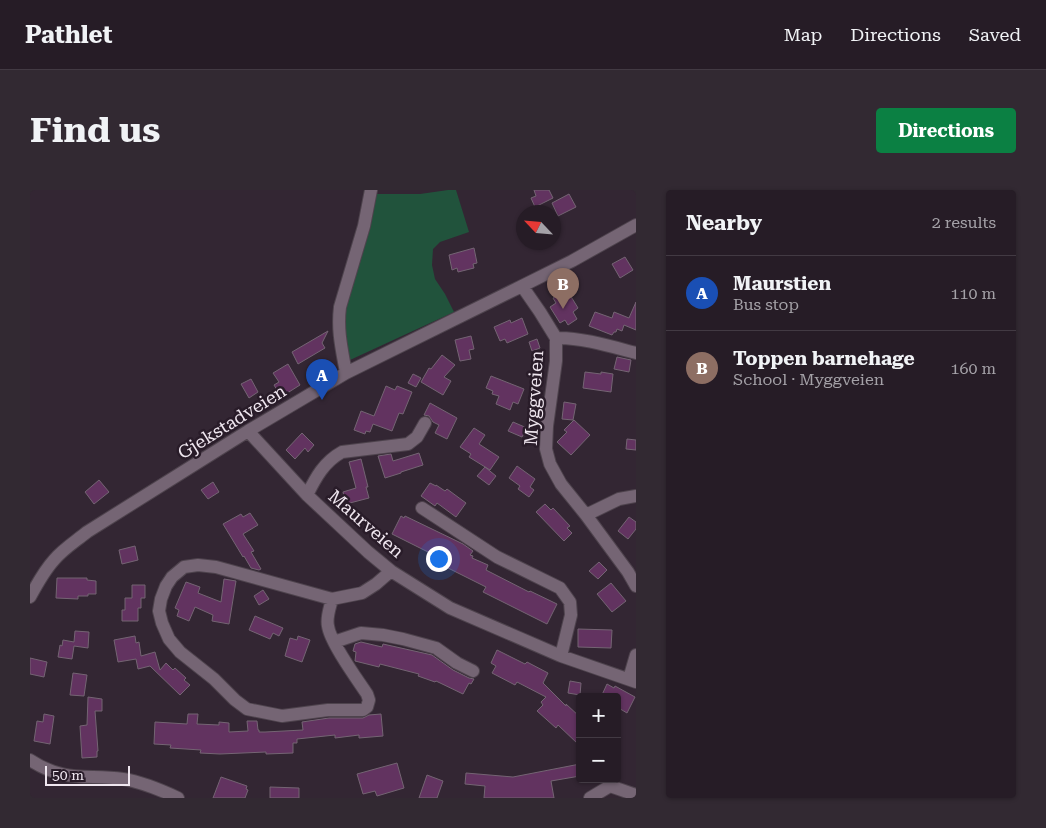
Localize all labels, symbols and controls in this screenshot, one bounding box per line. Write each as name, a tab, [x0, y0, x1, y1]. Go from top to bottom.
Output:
text: Pathlet	[25, 21, 112, 49]
text: Map	[784, 24, 822, 45]
text: Directions	[850, 24, 941, 45]
text: Saved	[969, 24, 1021, 45]
button: Directions	[876, 108, 1016, 153]
text: Find us	[30, 110, 160, 151]
north arrow	[516, 205, 561, 250]
text: Nearby	[686, 211, 762, 235]
text: 2 results	[932, 213, 996, 232]
pin: B	[547, 268, 579, 309]
text: Maurstien	[733, 272, 831, 295]
text: A	[696, 284, 708, 303]
text: 110 m	[950, 284, 996, 303]
text: Bus stop	[733, 295, 799, 314]
text: Toppen barnehage	[733, 347, 915, 370]
street label: Myggveien	[520, 349, 547, 446]
pin: A	[306, 359, 338, 400]
text: B	[696, 359, 708, 378]
text: 160 m	[950, 359, 996, 378]
text: School · Myggveien	[733, 370, 884, 389]
street label: Gjekstadveien	[174, 380, 290, 463]
street label: Maurveien	[324, 485, 409, 562]
your location	[426, 546, 452, 572]
map controls	[576, 693, 621, 783]
button: +	[576, 693, 621, 738]
button: −	[576, 738, 621, 783]
scale bar	[45, 763, 130, 786]
text: 50 m	[52, 767, 84, 783]

